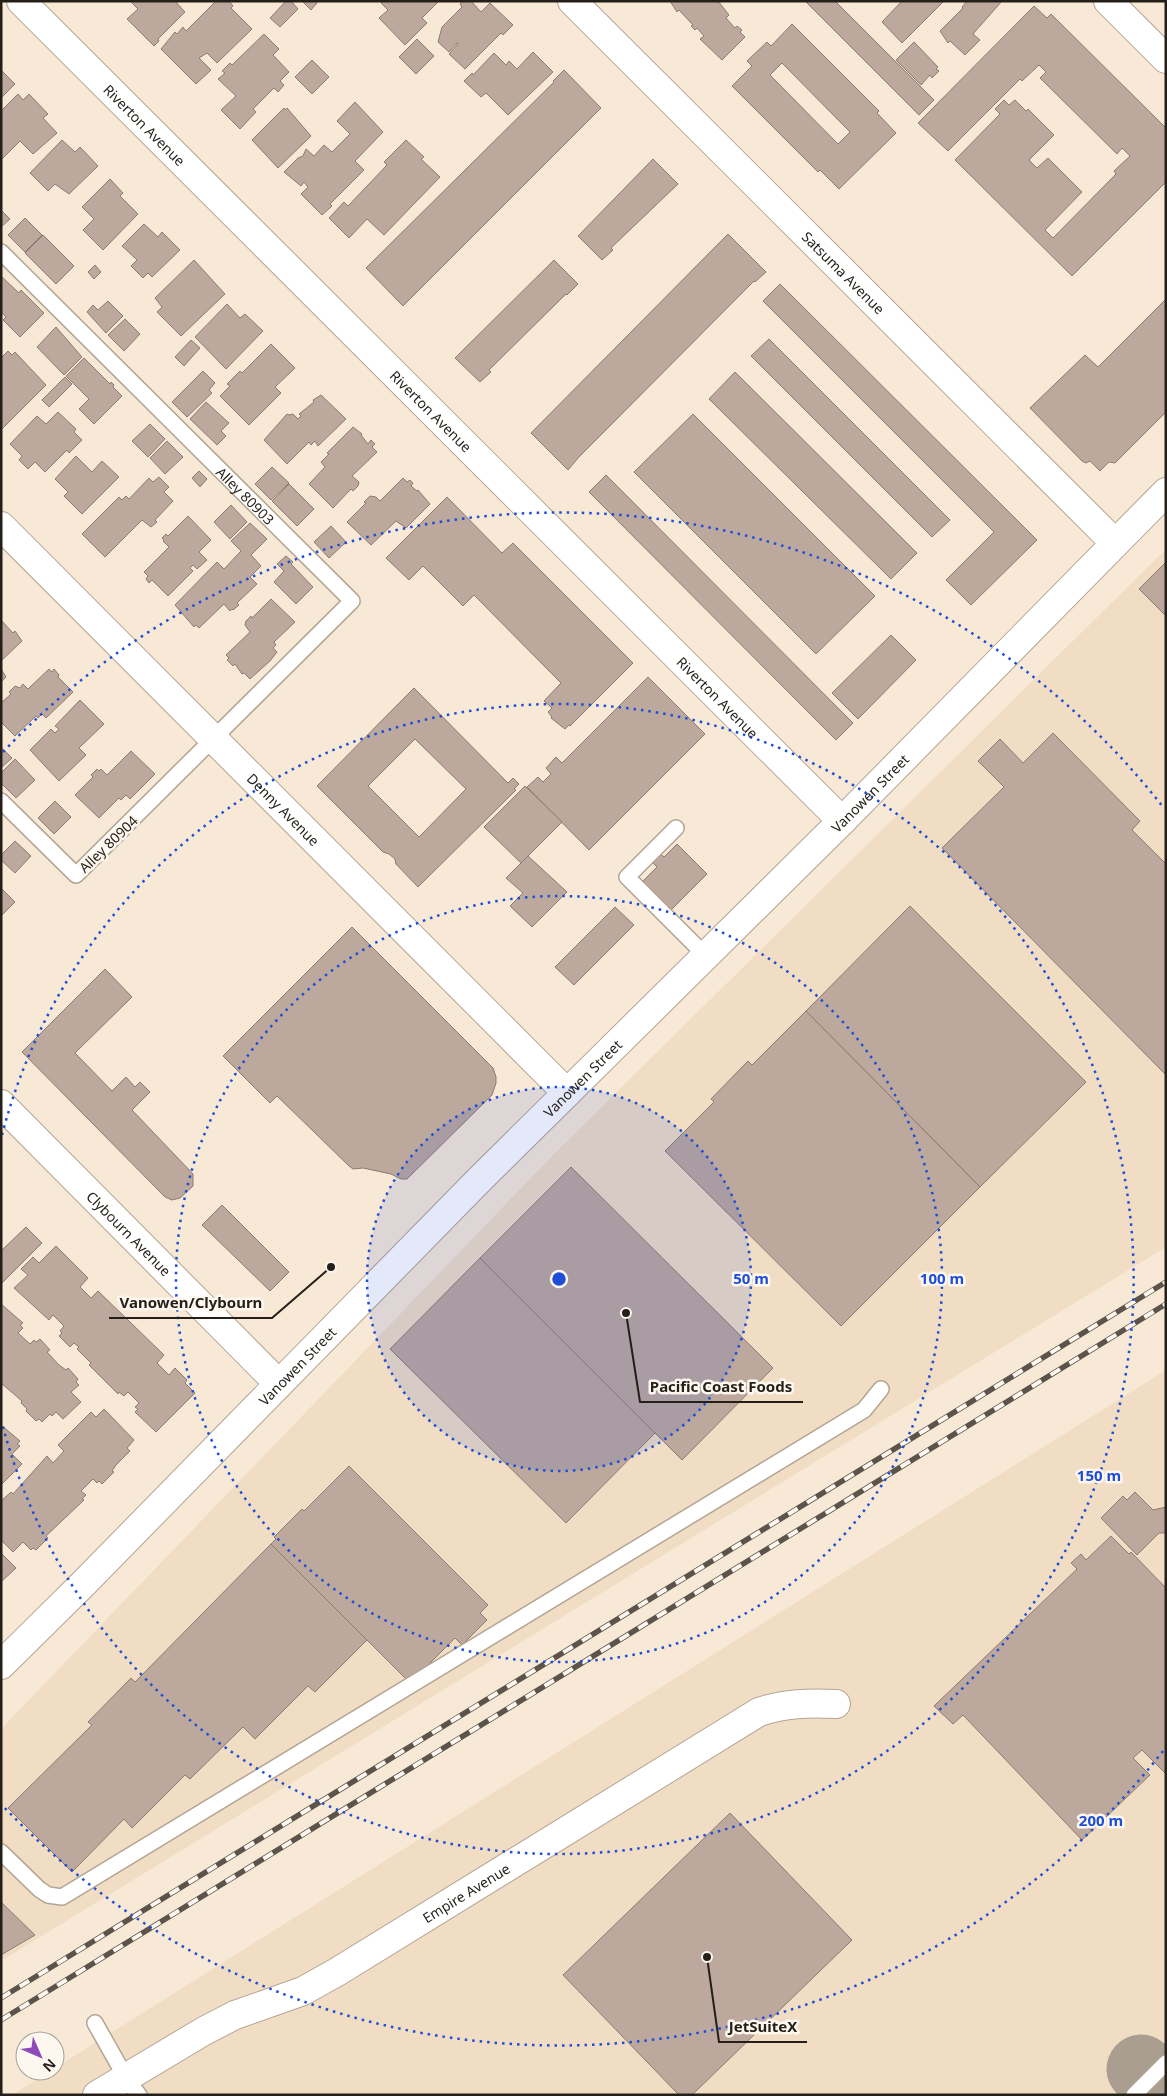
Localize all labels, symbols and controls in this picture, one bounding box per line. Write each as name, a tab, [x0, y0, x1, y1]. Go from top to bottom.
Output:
street label: Riverton Avenue	[100, 80, 190, 170]
street label: Satsuma Avenue	[798, 227, 889, 318]
street label: Riverton Avenue	[386, 366, 476, 456]
street label: Alley 80903	[212, 462, 279, 528]
street label: Riverton Avenue	[673, 652, 763, 742]
street label: Vanowen Street	[827, 749, 913, 836]
street label: Denny Avenue	[243, 769, 324, 850]
street label: Alley 80904	[75, 811, 141, 877]
street label: Vanowen Street	[539, 1035, 625, 1121]
street label: Clybourn Avenue	[83, 1186, 176, 1280]
text: 50 m	[733, 1268, 769, 1288]
text: 100 m	[920, 1268, 964, 1288]
centre of rings	[550, 1270, 568, 1288]
callout: Vanowen/Clybourn	[109, 1288, 272, 1318]
text: Vanowen/Clybourn	[120, 1292, 262, 1312]
street label: Vanowen Street	[254, 1322, 340, 1409]
callout: Pacific Coast Foods	[640, 1372, 803, 1402]
text: Pacific Coast Foods	[650, 1376, 792, 1396]
text: 150 m	[1077, 1465, 1121, 1485]
text: 200 m	[1079, 1810, 1123, 1830]
street label: Empire Avenue	[419, 1858, 513, 1927]
callout: JetSuiteX	[719, 2012, 807, 2042]
text: JetSuiteX	[727, 2016, 797, 2036]
north arrow	[15, 2031, 65, 2081]
text: N	[39, 2055, 60, 2076]

